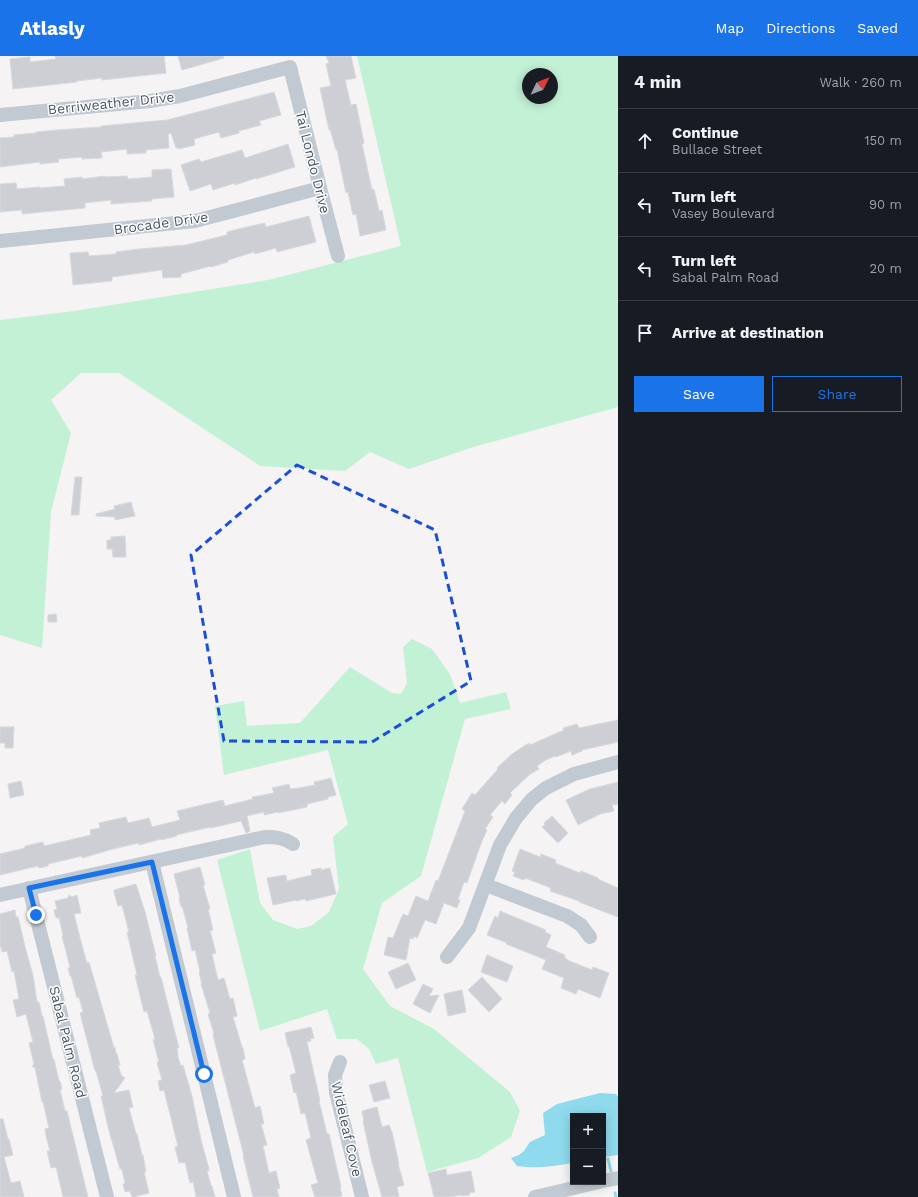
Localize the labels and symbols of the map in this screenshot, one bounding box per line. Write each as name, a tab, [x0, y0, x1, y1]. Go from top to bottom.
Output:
north arrow	[522, 68, 558, 104]
street label: Berriweather Drive	[47, 88, 175, 118]
street label: Tai Londo Drive	[292, 109, 334, 215]
street label: Brocade Drive	[113, 208, 209, 238]
route end	[27, 906, 45, 924]
street label: Sabal Palm Road	[46, 984, 90, 1100]
route start	[195, 1065, 213, 1083]
street label: Wideleaf Cove	[328, 1080, 366, 1178]

